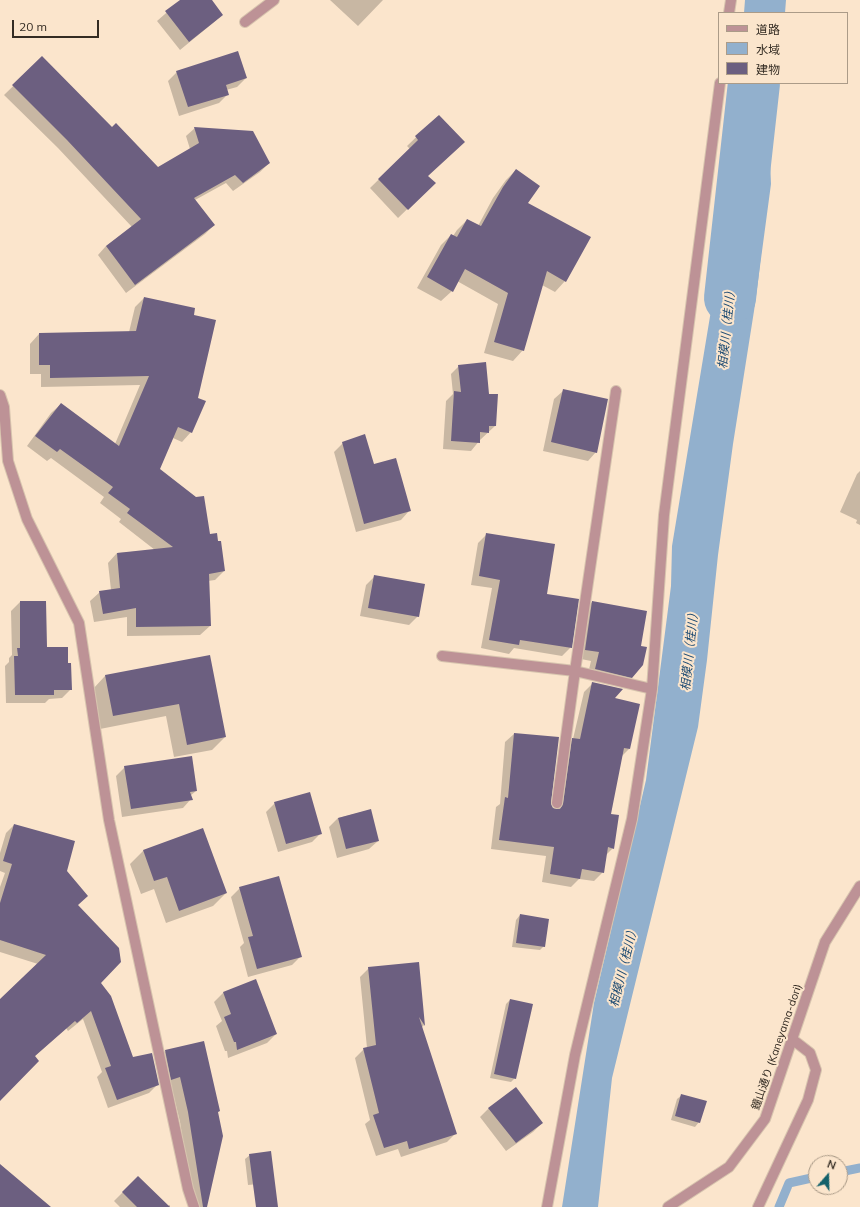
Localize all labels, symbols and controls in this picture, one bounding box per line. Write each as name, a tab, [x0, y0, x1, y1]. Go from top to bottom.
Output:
scale bar	[14, 12, 101, 38]
legend	[718, 12, 848, 84]
text: 20 m	[19, 19, 47, 34]
text: 道路	[756, 22, 780, 37]
text: 水域	[756, 42, 780, 57]
text: 建物	[756, 62, 780, 77]
water label: 相模川（桂川）	[715, 284, 739, 370]
water label: 相模川（桂川）	[678, 606, 702, 692]
water label: 相模川（桂川）	[607, 924, 641, 1008]
street label: 鐘山通り (Kaneyama-dori)	[749, 982, 805, 1112]
north arrow	[808, 1155, 848, 1195]
text: N	[825, 1157, 838, 1173]

